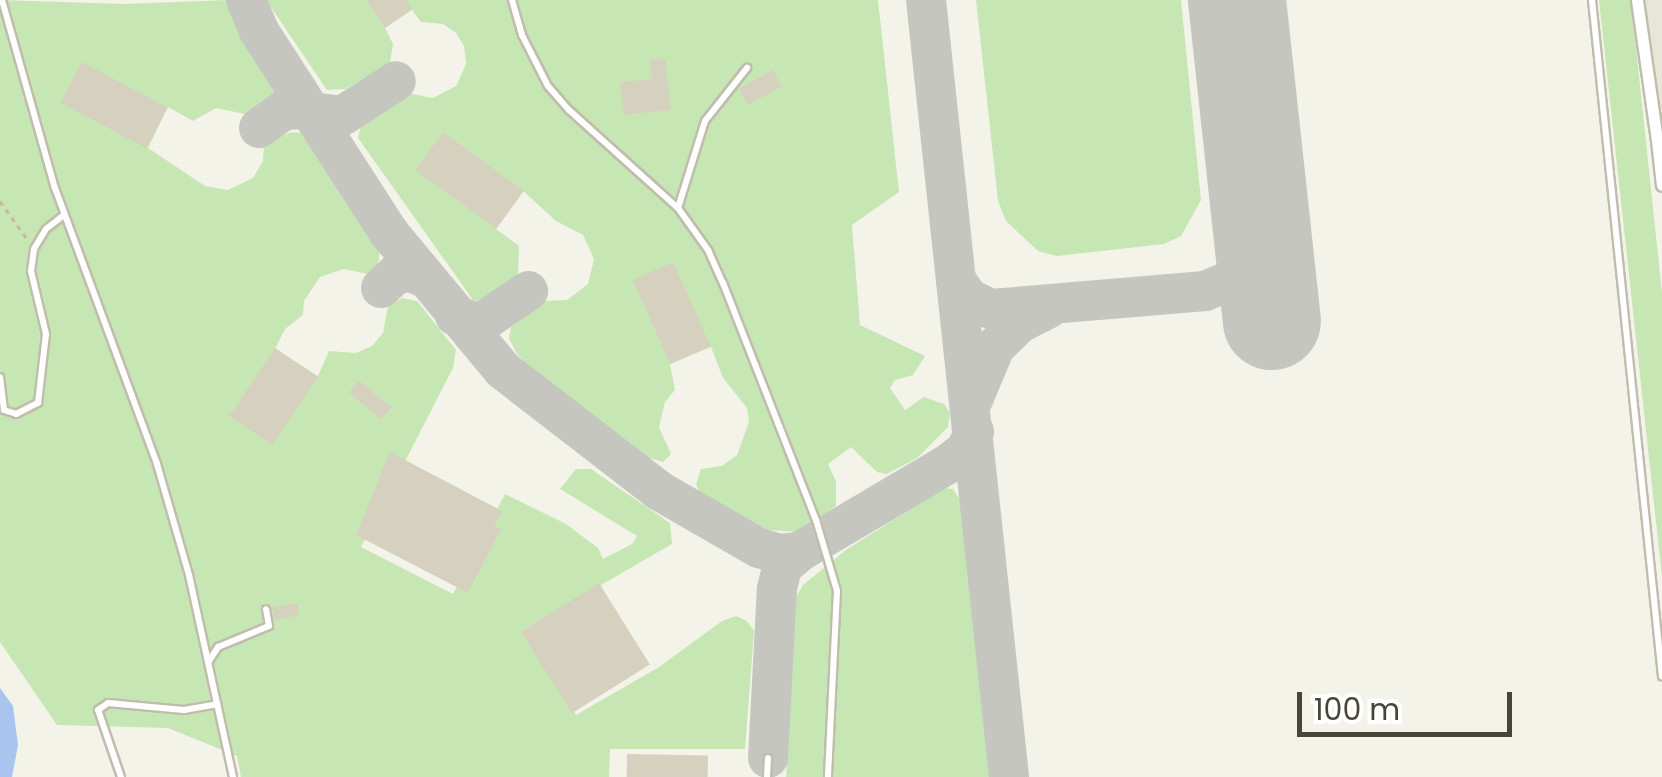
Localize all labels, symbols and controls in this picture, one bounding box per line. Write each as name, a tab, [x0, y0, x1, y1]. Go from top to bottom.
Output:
scale bar	[1302, 672, 1517, 734]
text: 100 m	[1314, 688, 1400, 731]

